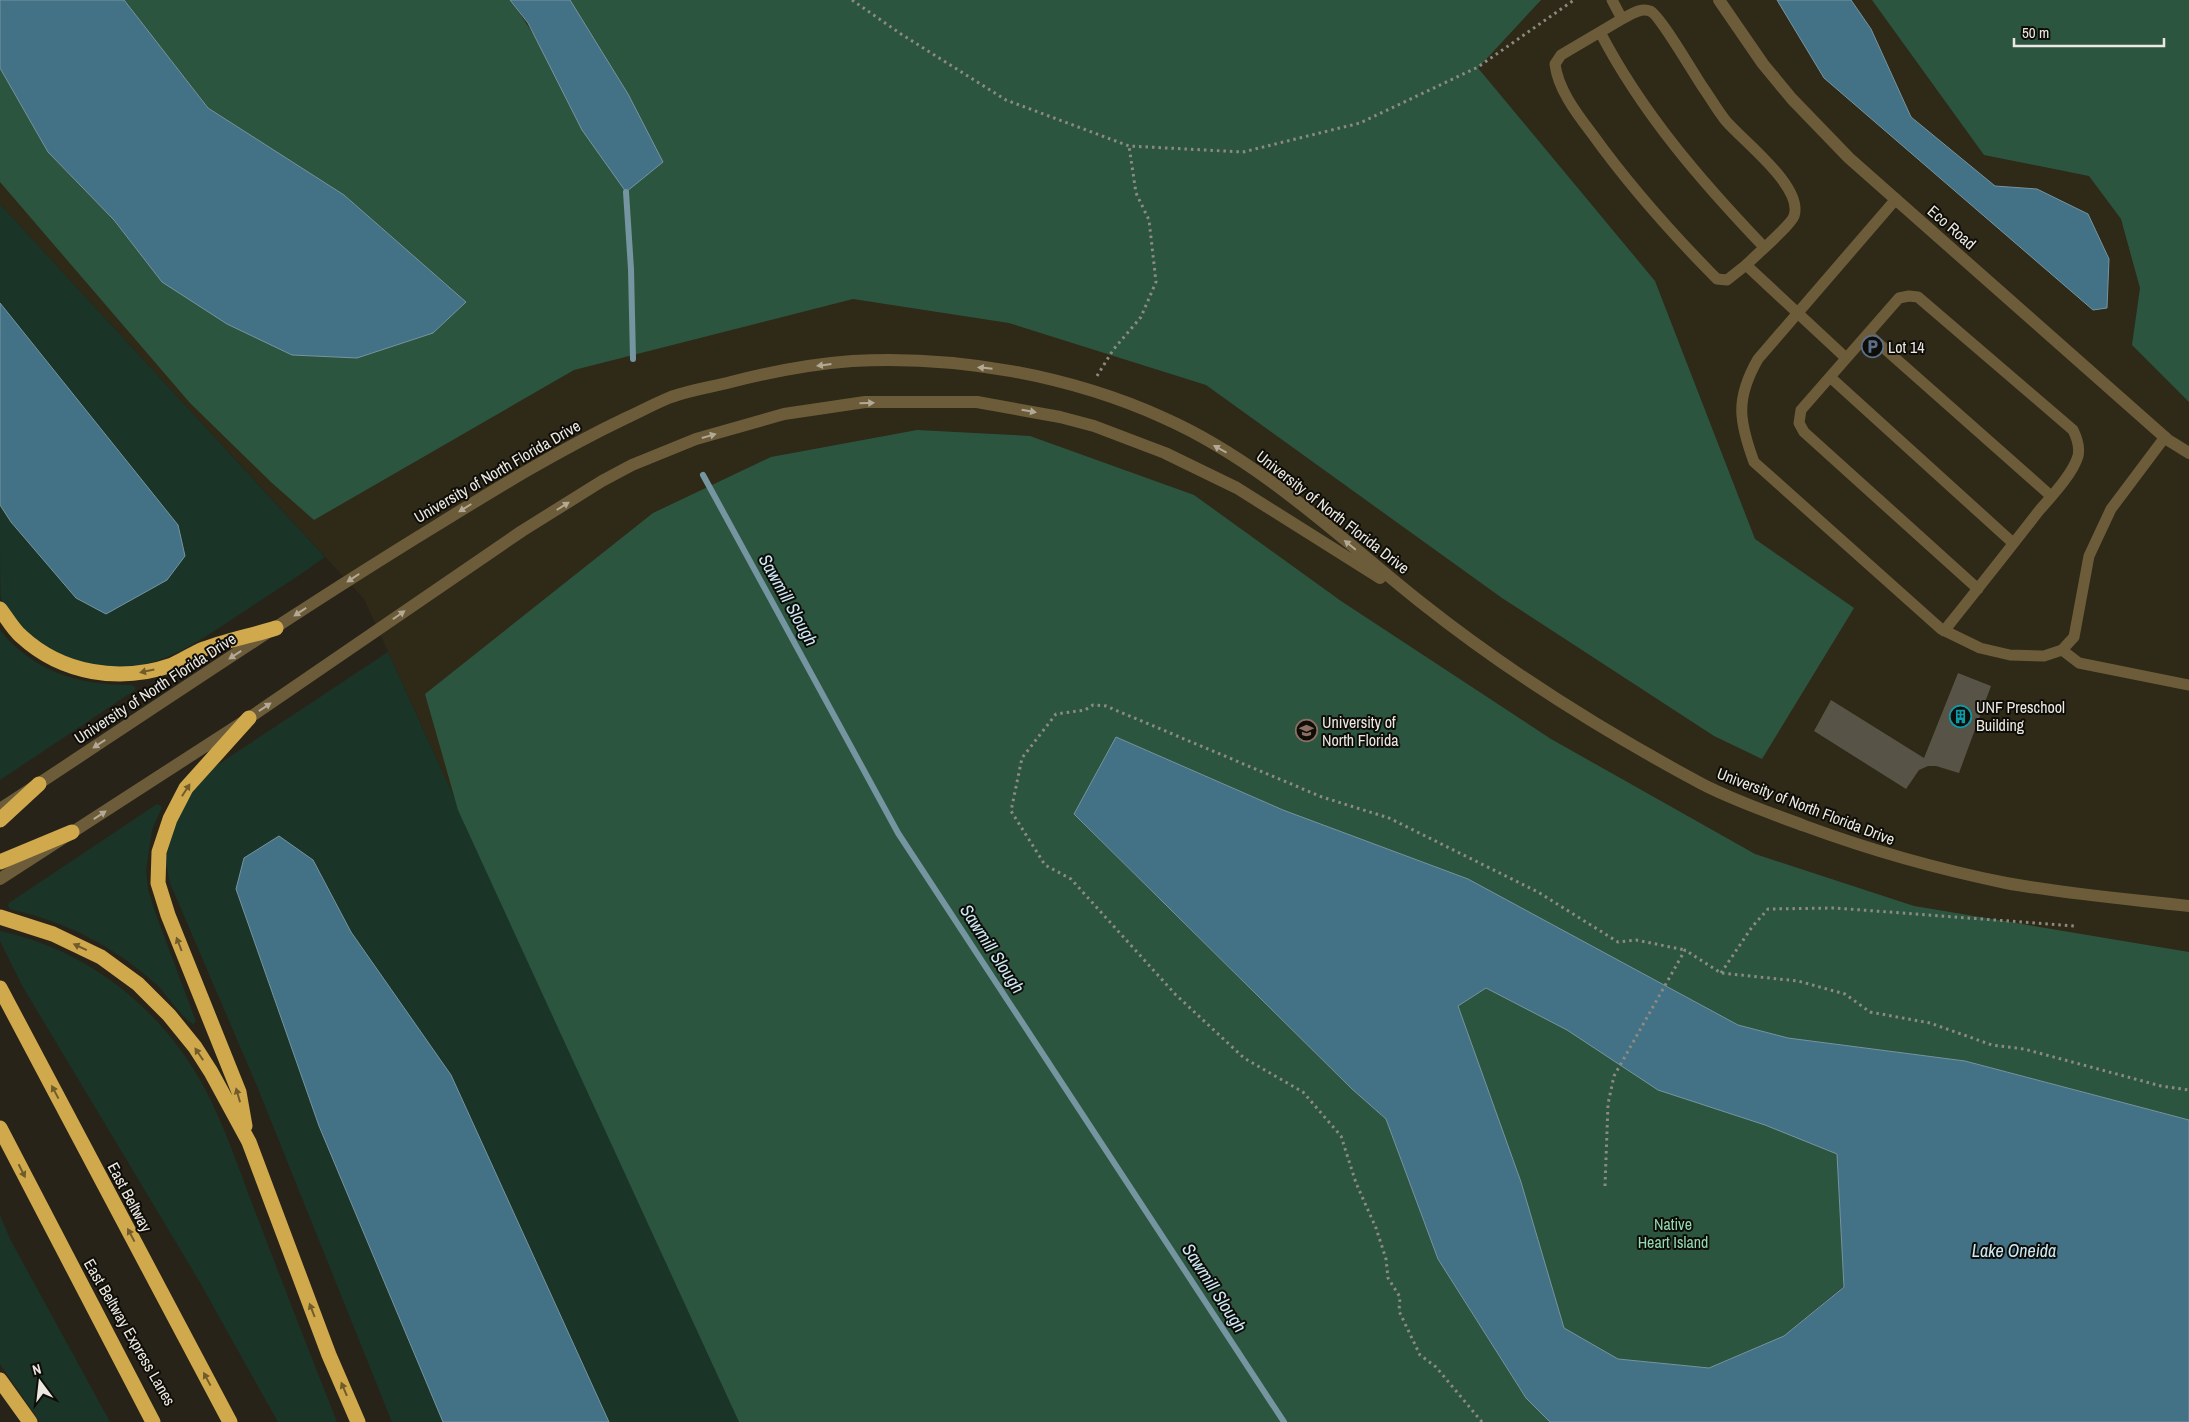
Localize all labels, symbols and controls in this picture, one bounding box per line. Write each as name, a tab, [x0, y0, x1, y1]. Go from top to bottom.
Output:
scale bar	[2014, 15, 2164, 47]
text: 50 m	[2022, 22, 2049, 43]
street label: Eco Road	[1923, 200, 1981, 254]
parking icon: Lot 14	[1860, 335, 1884, 359]
place label: Lot 14	[1888, 336, 1924, 358]
one-way arrow	[815, 361, 831, 369]
one-way arrow	[977, 364, 993, 372]
one-way arrow	[860, 398, 876, 406]
one-way arrow	[1022, 408, 1038, 416]
street label: University of North Florida Drive	[410, 414, 584, 528]
one-way arrow	[701, 431, 716, 439]
one-way arrow	[1213, 444, 1226, 453]
street label: University of North Florida Drive	[1252, 445, 1414, 579]
one-way arrow	[556, 501, 570, 510]
one-way arrow	[459, 503, 472, 512]
one-way arrow	[1344, 539, 1357, 550]
water label: Sawmill Slough	[753, 549, 824, 650]
one-way arrow	[346, 573, 360, 582]
one-way arrow	[293, 607, 307, 617]
one-way arrow	[392, 610, 406, 620]
street label: University of North Florida Drive	[70, 627, 240, 749]
one-way arrow	[229, 650, 242, 660]
one-way arrow	[139, 667, 155, 675]
place label: UNF Preschool Building	[1976, 696, 2065, 736]
one-way arrow	[259, 702, 272, 712]
building icon: UNF Preschool Building	[1948, 704, 1972, 728]
place label: University of North Florida	[1322, 711, 1399, 751]
school or university icon: University of North Florida	[1294, 719, 1318, 743]
one-way arrow	[93, 739, 106, 749]
street label: University of North Florida Drive	[1714, 762, 1898, 850]
one-way arrow	[181, 784, 191, 797]
one-way arrow	[93, 810, 106, 819]
water label: Sawmill Slough	[954, 899, 1031, 998]
one-way arrow	[174, 936, 182, 951]
one-way arrow	[73, 942, 87, 950]
one-way arrow	[194, 1047, 204, 1061]
one-way arrow	[51, 1085, 59, 1099]
one-way arrow	[234, 1087, 242, 1102]
street label: East Beltway	[102, 1158, 158, 1236]
one-way arrow	[18, 1164, 26, 1178]
park label: Native Heart Island	[1638, 1213, 1708, 1253]
one-way arrow	[127, 1228, 135, 1243]
water label: Sawmill Slough	[1176, 1238, 1253, 1337]
water label: Lake Oneida	[1972, 1238, 2056, 1263]
street label: East Beltway Express Lanes	[79, 1254, 181, 1410]
one-way arrow	[308, 1302, 316, 1317]
north arrow	[15, 1357, 65, 1407]
text: N	[30, 1360, 43, 1379]
one-way arrow	[203, 1372, 211, 1386]
one-way arrow	[339, 1382, 347, 1396]

